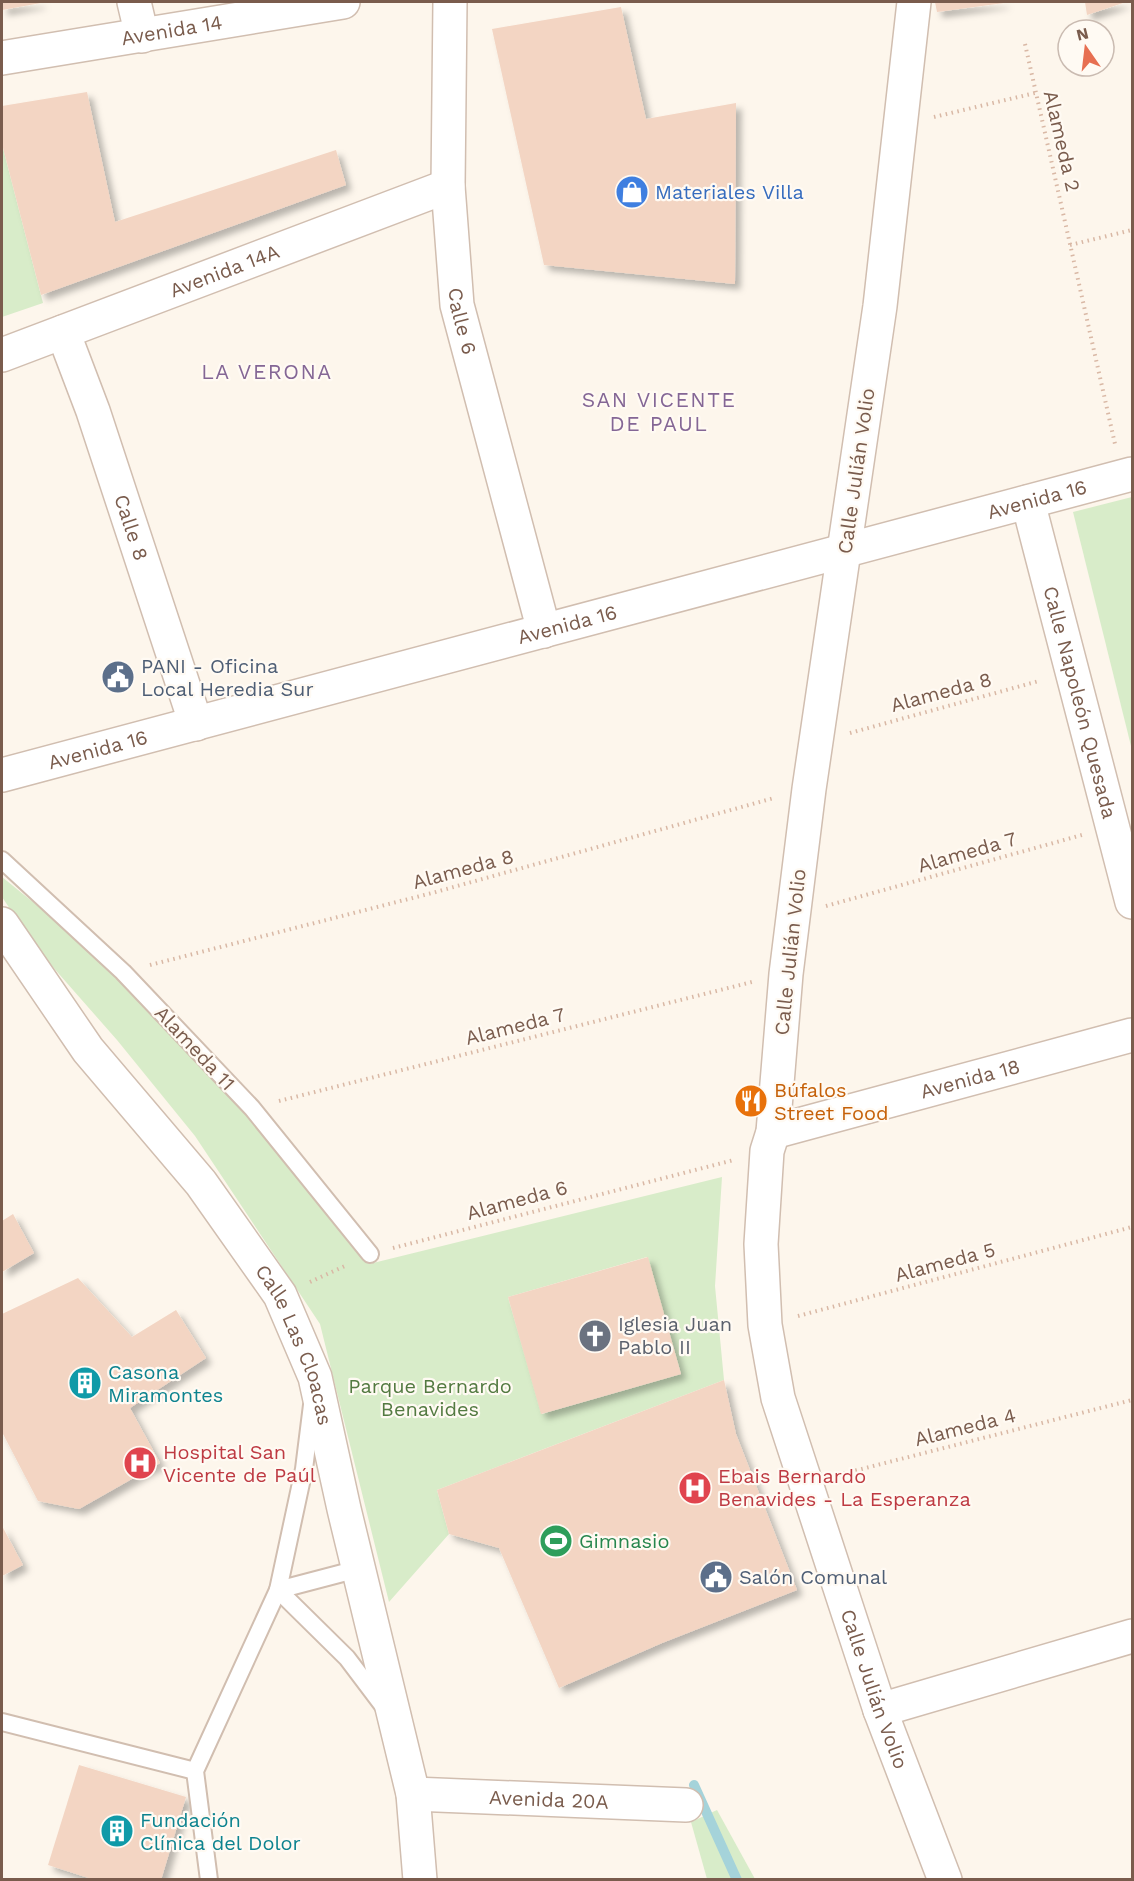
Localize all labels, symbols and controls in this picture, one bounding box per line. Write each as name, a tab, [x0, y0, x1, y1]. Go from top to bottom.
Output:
street label: Avenida 14	[119, 10, 224, 50]
north arrow	[1056, 18, 1116, 78]
text: N	[1074, 23, 1091, 45]
street label: Alameda 2	[1039, 88, 1085, 194]
shop icon: Materiales Villa	[614, 174, 650, 210]
place label: Materiales Villa	[655, 180, 804, 204]
street label: Avenida 14A	[166, 239, 283, 302]
street label: Calle 6	[444, 287, 482, 357]
district label: LA VERONA	[201, 359, 333, 384]
street label: Calle Julián Volio	[832, 386, 880, 556]
district label: SAN VICENTE DE PAUL	[582, 387, 736, 436]
street label: Avenida 16	[985, 475, 1089, 524]
street label: Calle 8	[109, 491, 153, 563]
street label: Calle Napoleón Quesada	[1038, 583, 1122, 821]
street label: Avenida 16	[515, 600, 620, 649]
place label: PANI - Oficina Local Heredia Sur	[141, 654, 314, 701]
public building icon: PANI - Oficina Local Heredia Sur	[100, 659, 136, 695]
street label: Alameda 8	[888, 667, 994, 717]
street label: Avenida 16	[45, 725, 150, 774]
street label: Alameda 7	[915, 826, 1019, 878]
street label: Alameda 8	[410, 844, 516, 894]
street label: Calle Julián Volio	[769, 868, 811, 1036]
street label: Alameda 11	[150, 1001, 240, 1095]
street label: Alameda 7	[463, 1002, 567, 1050]
street label: Avenida 18	[917, 1054, 1022, 1104]
place label: Búfalos Street Food	[774, 1078, 889, 1125]
restaurant icon: Búfalos Street Food	[733, 1083, 769, 1119]
street label: Alameda 6	[464, 1175, 570, 1225]
street label: Alameda 5	[892, 1237, 998, 1287]
street label: Calle Las Cloacas	[250, 1260, 337, 1427]
place label: Iglesia Juan Pablo II	[618, 1312, 732, 1359]
church icon: Iglesia Juan Pablo II	[577, 1318, 613, 1354]
place label: Casona Miramontes	[108, 1360, 223, 1407]
building icon: Casona Miramontes	[67, 1365, 103, 1401]
park label: Parque Bernardo Benavides	[348, 1374, 512, 1421]
street label: Alameda 4	[912, 1403, 1018, 1451]
place label: Hospital San Vicente de Paúl	[163, 1440, 316, 1487]
hospital icon: Hospital San Vicente de Paúl	[122, 1445, 158, 1481]
place label: Ebais Bernardo Benavides - La Esperanza	[718, 1464, 971, 1511]
hospital icon: Ebais Bernardo Benavides - La Esperanza	[677, 1470, 713, 1506]
sports icon: Gimnasio	[538, 1523, 574, 1559]
place label: Gimnasio	[579, 1529, 669, 1553]
public building icon: Salón Comunal	[698, 1559, 734, 1595]
place label: Salón Comunal	[739, 1565, 887, 1589]
street label: Calle Julián Volio	[836, 1606, 913, 1772]
street label: Avenida 20A	[489, 1785, 609, 1814]
place label: Fundación Clínica del Dolor	[140, 1808, 301, 1855]
building icon: Fundación Clínica del Dolor	[99, 1813, 135, 1849]

